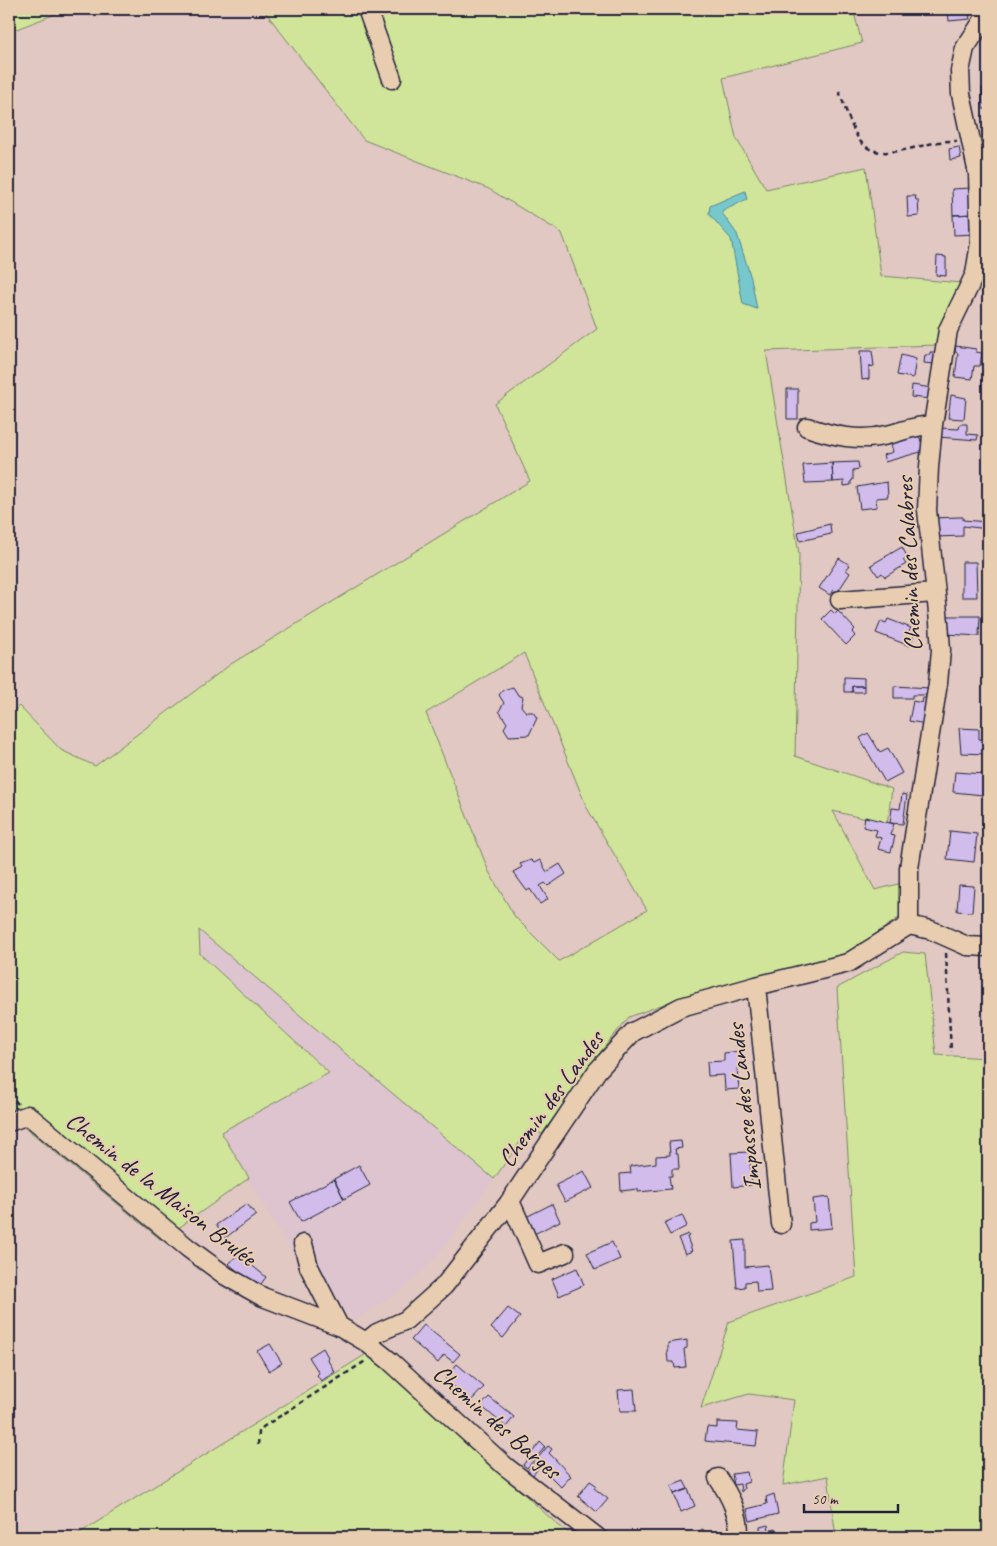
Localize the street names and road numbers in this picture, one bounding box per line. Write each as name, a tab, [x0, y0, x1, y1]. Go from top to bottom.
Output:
street label: Chemin des Calabres	[888, 473, 930, 652]
street label: Impasse des Landes	[719, 1020, 769, 1192]
street label: Chemin des Landes	[491, 1023, 613, 1173]
street label: Chemin de la Maison Brulée	[59, 1105, 264, 1275]
street label: Chemin des Barges	[426, 1358, 570, 1488]

